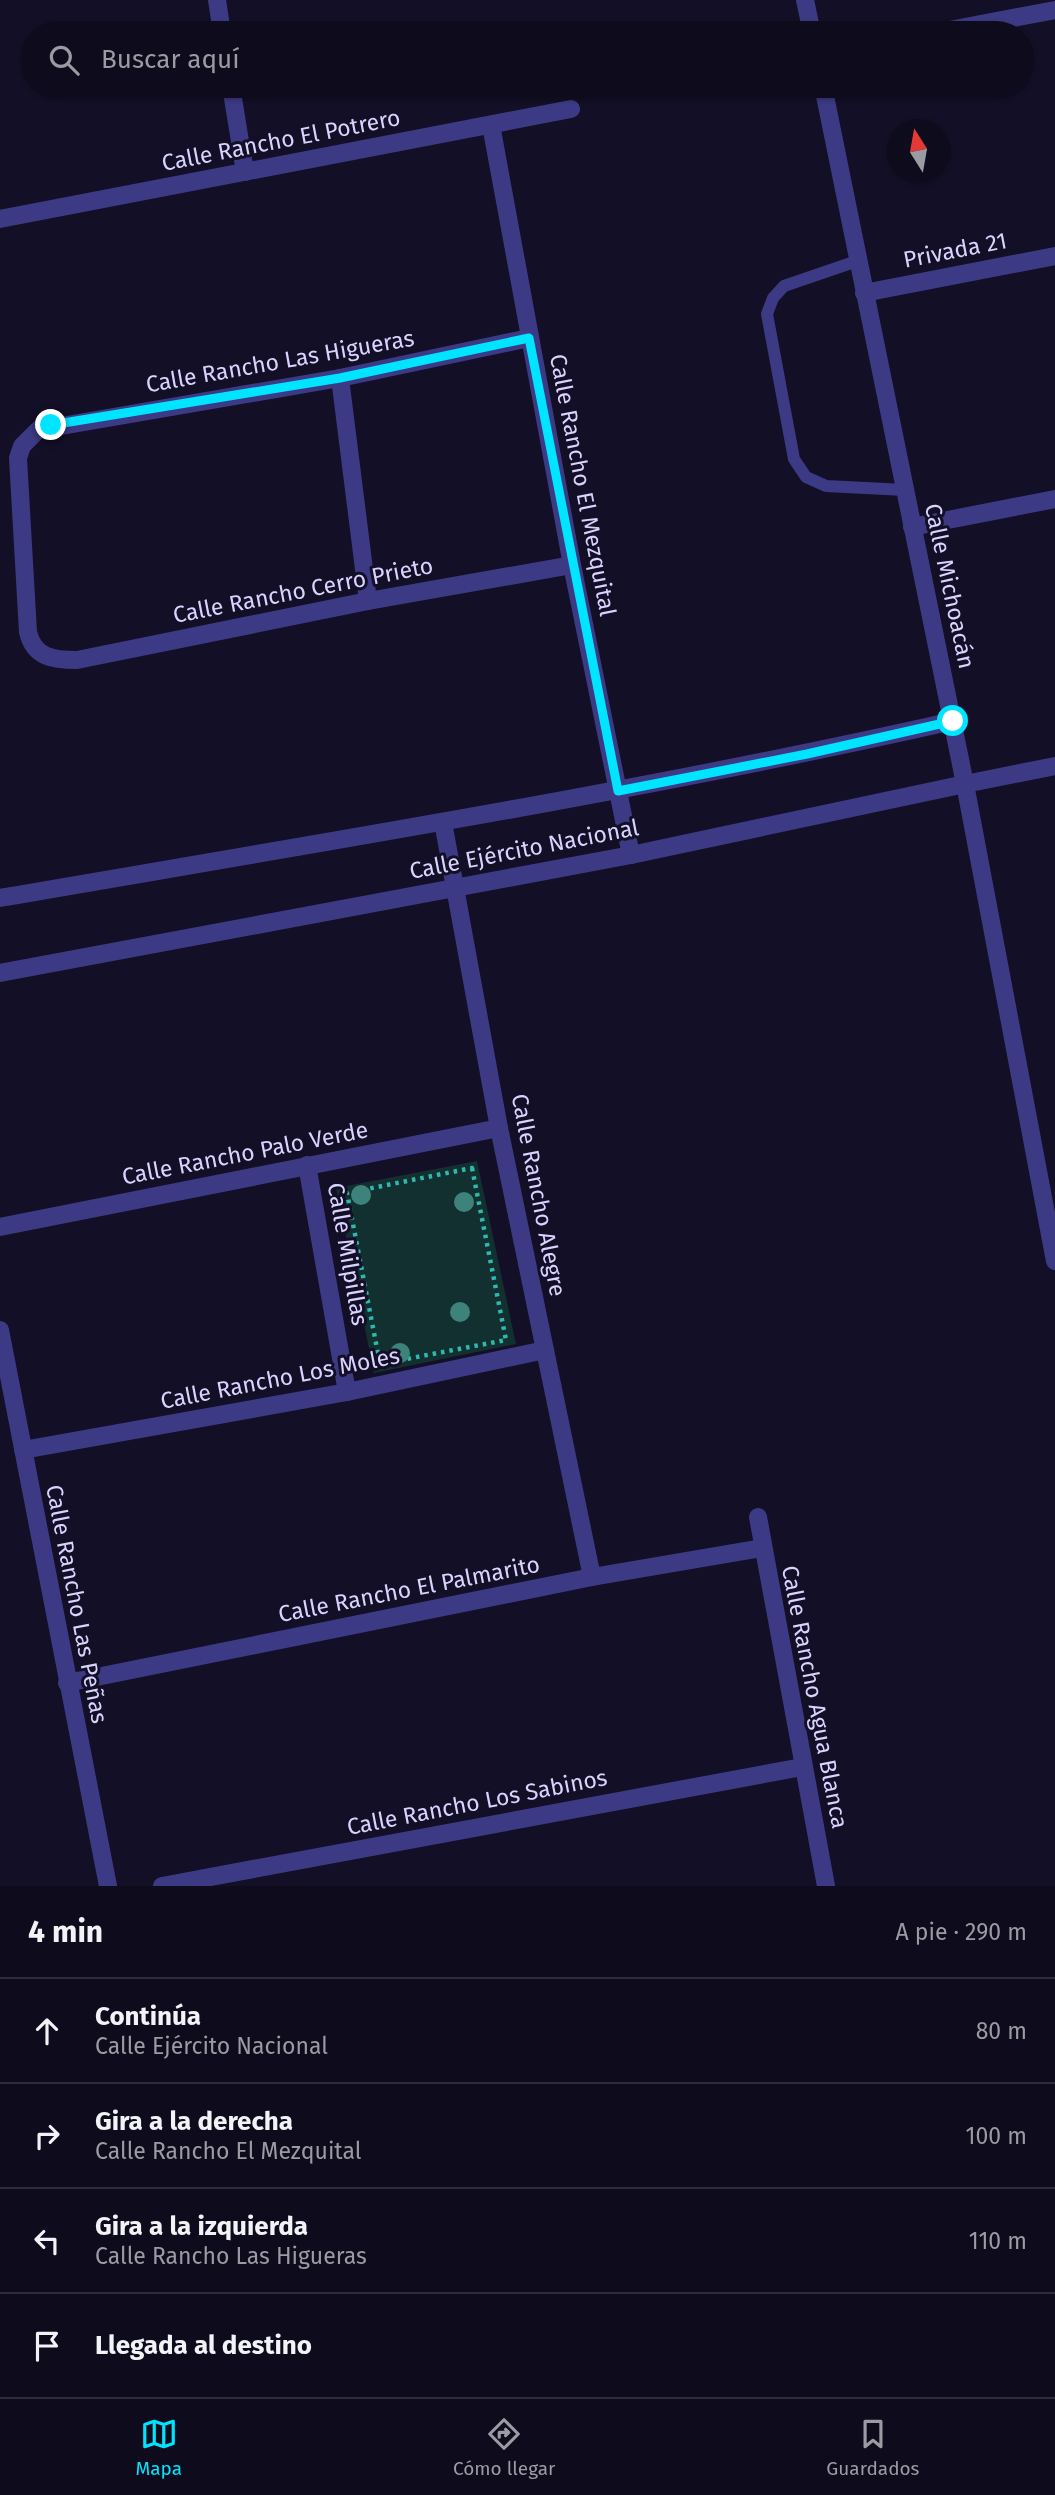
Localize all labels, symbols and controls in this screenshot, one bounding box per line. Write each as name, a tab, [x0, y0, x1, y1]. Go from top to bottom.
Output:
search box	[21, 21, 1034, 98]
icon: search	[45, 41, 83, 79]
text: Buscar aquí	[101, 44, 239, 75]
street label: Calle Rancho El Potrero	[159, 103, 403, 177]
north arrow	[887, 119, 950, 182]
street label: Privada 21	[901, 226, 1009, 274]
street label: Calle Rancho Las Higueras	[144, 324, 416, 398]
street label: Calle Rancho El Mezquital	[544, 352, 622, 619]
route end	[35, 409, 66, 440]
street label: Calle Michoacán	[919, 501, 981, 671]
street label: Calle Rancho Cerro Prieto	[171, 551, 435, 629]
route start	[937, 705, 968, 736]
street label: Calle Ejército Nacional	[407, 813, 641, 885]
street label: Calle Rancho Alegre	[506, 1091, 572, 1299]
street label: Calle Rancho Palo Verde	[119, 1115, 371, 1191]
street label: Calle Milpillas	[322, 1180, 374, 1328]
street label: Calle Rancho Los Moles	[158, 1341, 402, 1415]
street label: Calle Rancho Las Peñas	[40, 1482, 114, 1726]
street label: Calle Rancho El Palmarito	[276, 1550, 542, 1628]
street label: Calle Rancho Agua Blanca	[776, 1563, 854, 1831]
street label: Calle Rancho Los Sabinos	[344, 1763, 610, 1841]
text: 4 min	[28, 1914, 103, 1950]
text: A pie · 290 m	[895, 1918, 1027, 1946]
text: Continúa	[95, 2001, 201, 2032]
icon: ahead	[28, 2012, 66, 2050]
text: 80 m	[976, 2017, 1027, 2045]
text: Calle Ejército Nacional	[95, 2032, 328, 2060]
text: Gira a la derecha	[95, 2106, 293, 2137]
icon: right	[28, 2117, 66, 2155]
text: 100 m	[966, 2122, 1027, 2150]
text: Calle Rancho El Mezquital	[95, 2137, 362, 2165]
text: Gira a la izquierda	[95, 2211, 308, 2242]
icon: left	[28, 2222, 66, 2260]
text: 110 m	[969, 2227, 1027, 2255]
text: Calle Rancho Las Higueras	[95, 2242, 367, 2270]
icon: arrive	[28, 2327, 66, 2365]
text: Llegada al destino	[95, 2330, 312, 2361]
tab: Mapa	[135, 2415, 182, 2480]
tab: Cómo llegar	[453, 2415, 555, 2480]
tab: Guardados	[826, 2415, 919, 2480]

